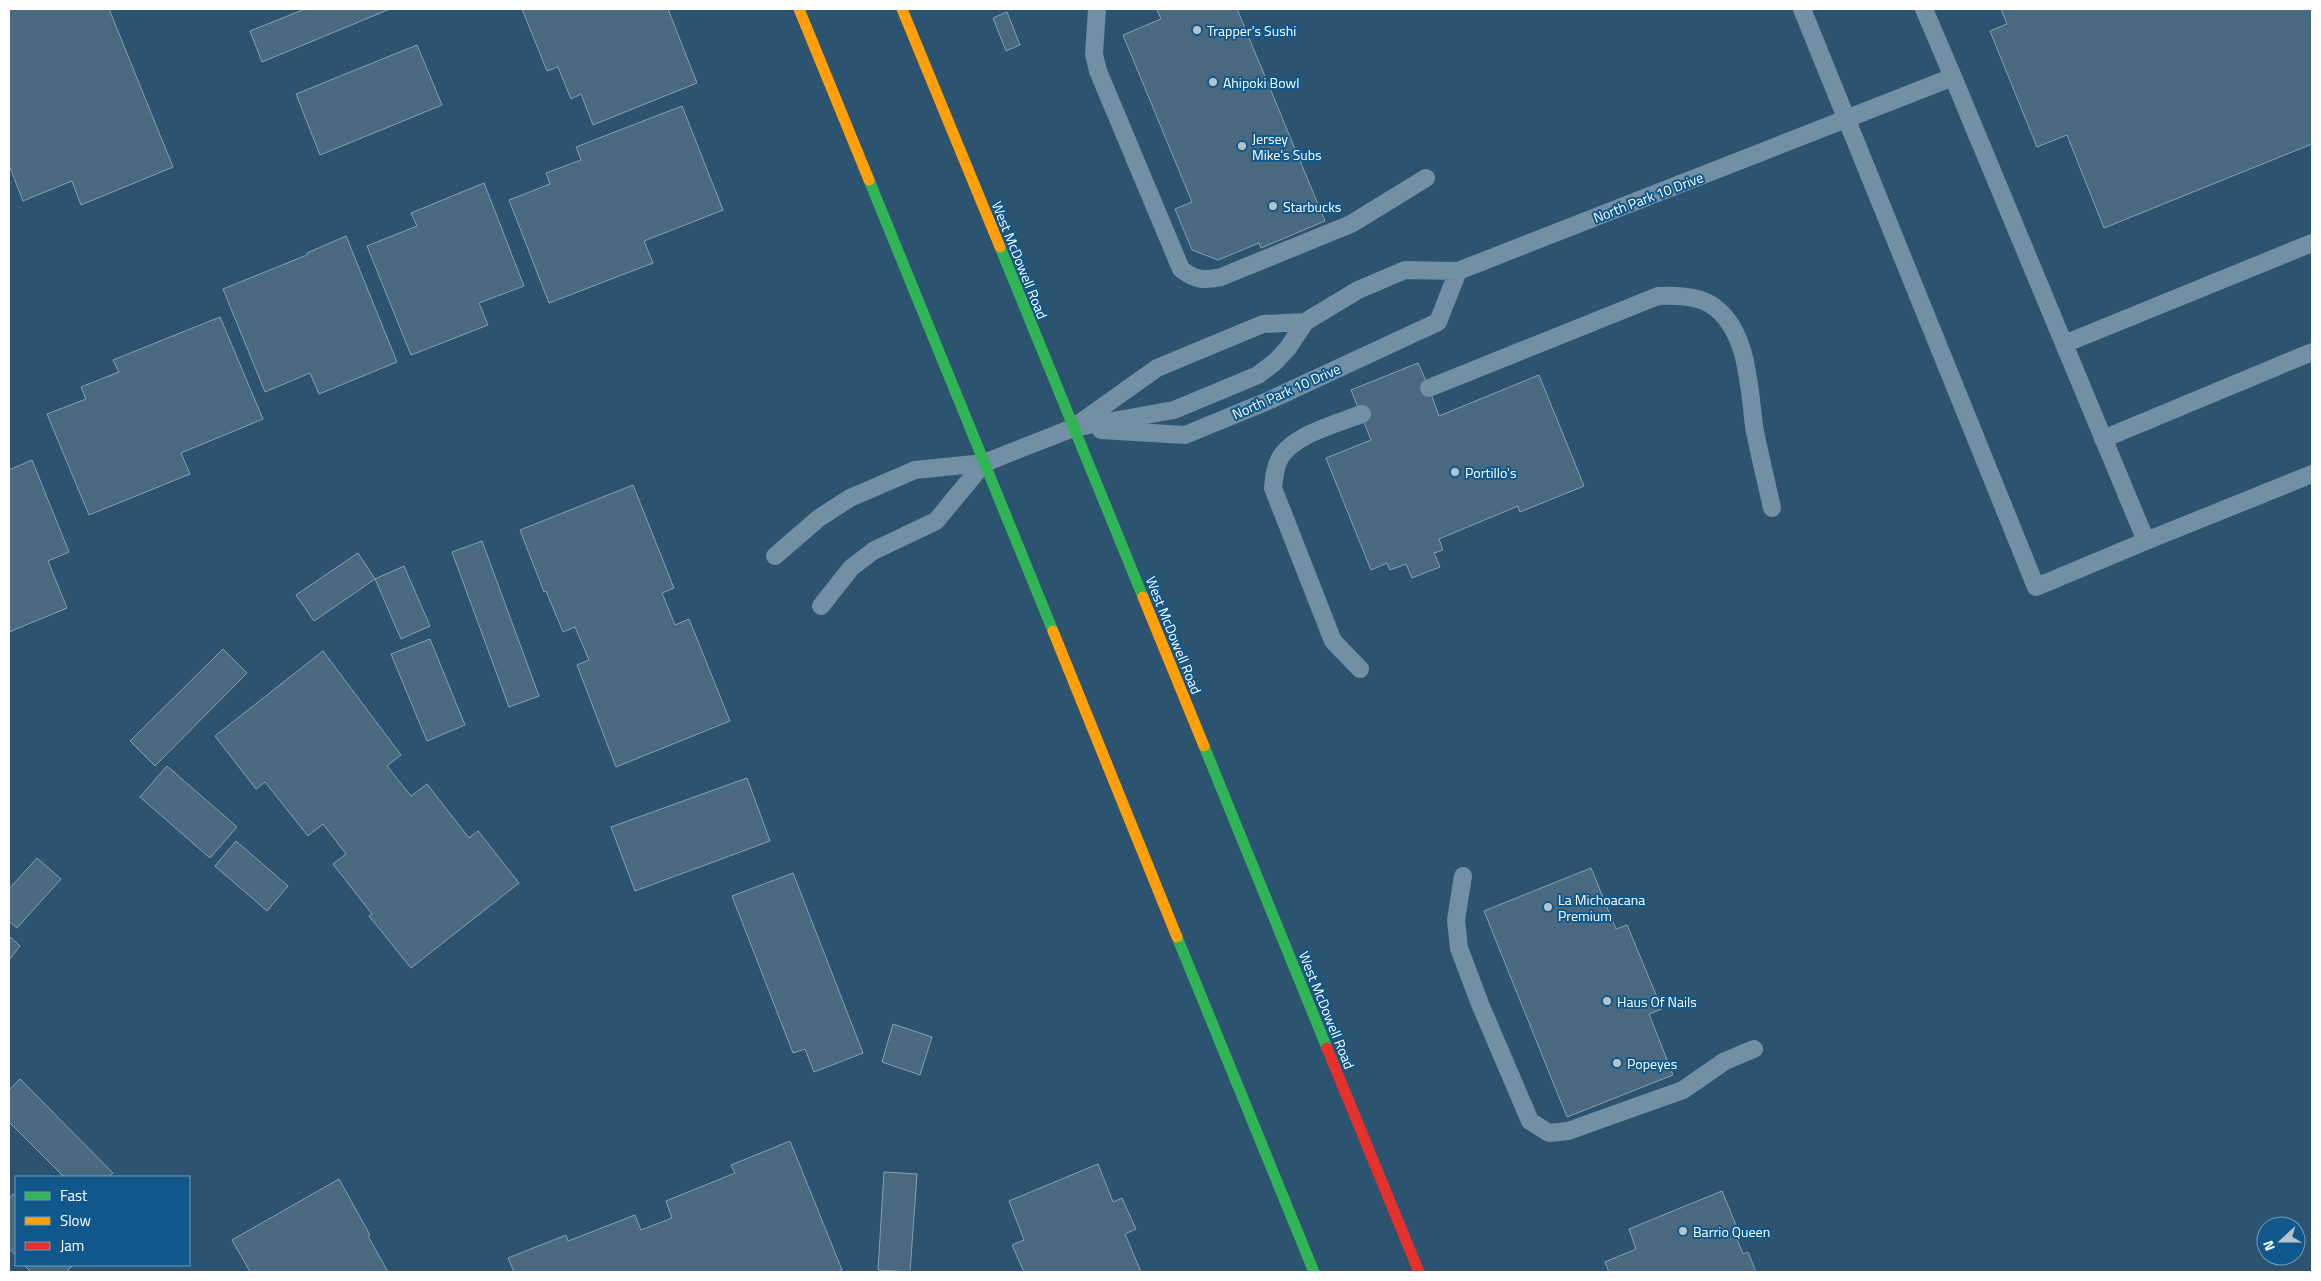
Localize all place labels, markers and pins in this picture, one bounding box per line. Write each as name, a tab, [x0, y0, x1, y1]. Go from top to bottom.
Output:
place label: Trapper's Sushi	[1207, 20, 1296, 41]
marker: Trapper's Sushi	[1191, 24, 1203, 36]
place label: Ahipoki Bowl	[1223, 72, 1299, 93]
marker: Ahipoki Bowl	[1207, 76, 1219, 88]
place label: Jersey Mike's Subs	[1252, 128, 1322, 165]
marker: Jersey Mike's Subs	[1236, 140, 1248, 152]
place label: Starbucks	[1283, 196, 1341, 217]
marker: Starbucks	[1267, 200, 1279, 212]
place label: Portillo's	[1465, 462, 1516, 483]
marker: Portillo's	[1449, 466, 1461, 478]
place label: La Michoacana Premium	[1558, 889, 1645, 926]
marker: La Michoacana Premium	[1542, 901, 1554, 913]
place label: Haus Of Nails	[1617, 991, 1697, 1012]
marker: Haus Of Nails	[1601, 995, 1613, 1007]
place label: Popeyes	[1627, 1053, 1677, 1074]
marker: Popeyes	[1611, 1057, 1623, 1069]
place label: Barrio Queen	[1693, 1221, 1770, 1242]
marker: Barrio Queen	[1677, 1225, 1689, 1237]

